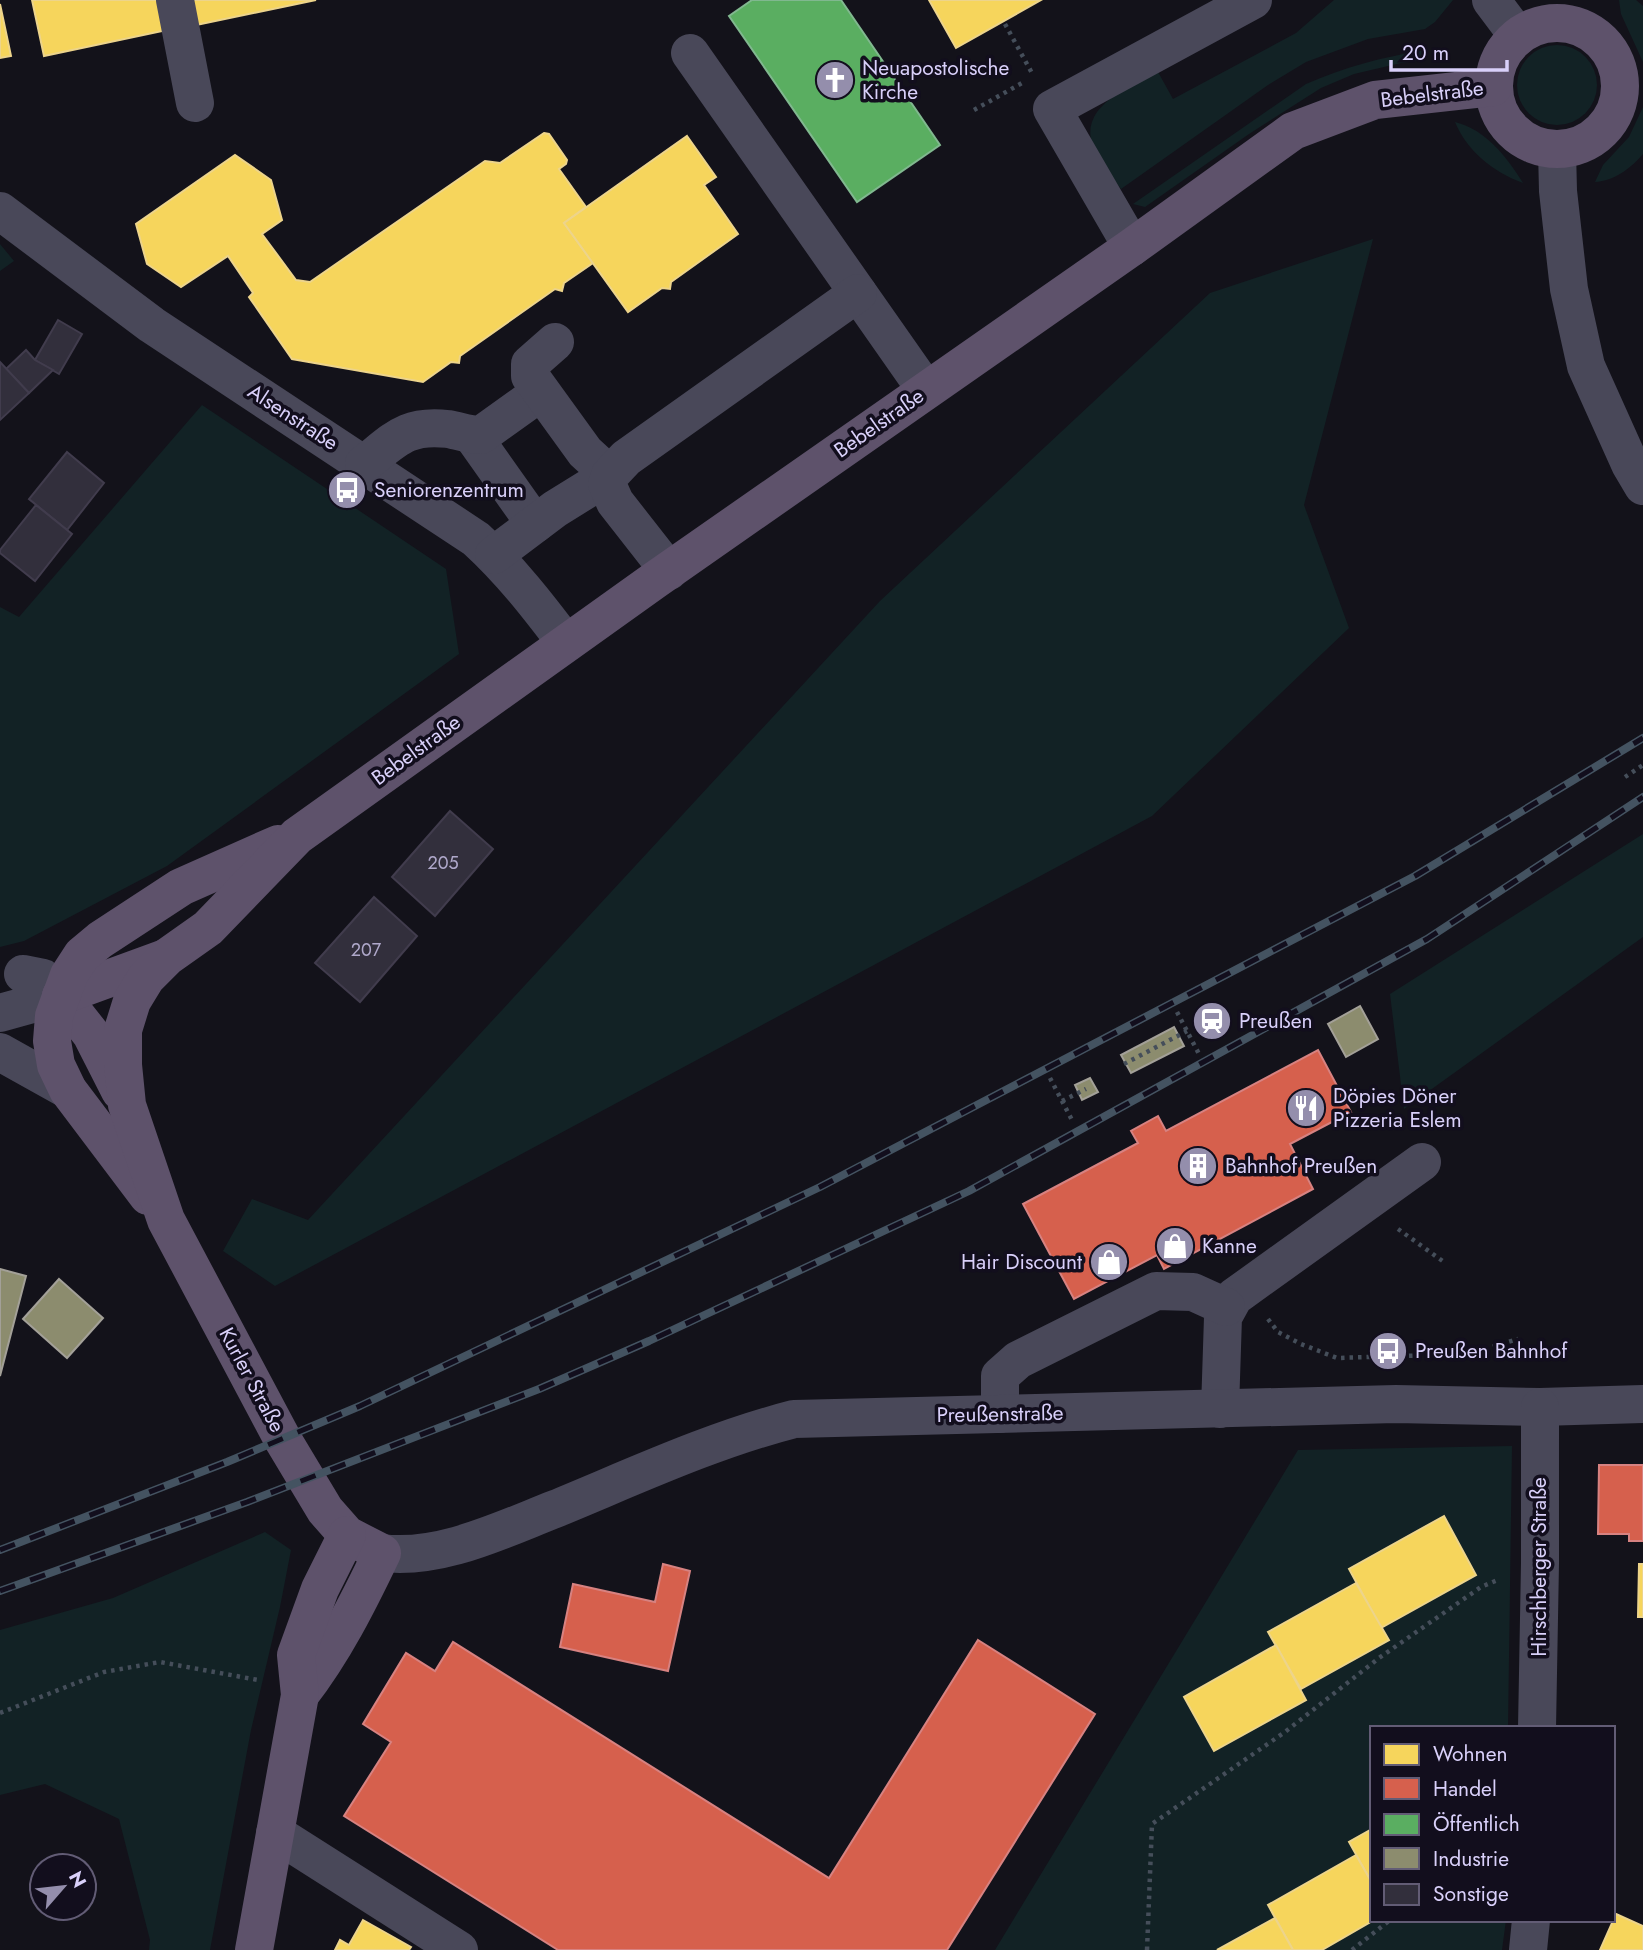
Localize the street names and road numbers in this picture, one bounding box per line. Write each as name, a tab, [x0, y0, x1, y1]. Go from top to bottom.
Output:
street label: Bebelstraße	[1379, 73, 1485, 115]
street label: Alsenstraße	[242, 377, 344, 458]
street label: Bebelstraße	[828, 381, 930, 465]
street label: Bebelstraße	[365, 707, 467, 793]
street label: Kurler Straße	[212, 1322, 292, 1438]
street label: Preußenstraße	[936, 1398, 1064, 1430]
street label: Hirschberger Straße	[1524, 1477, 1554, 1657]

